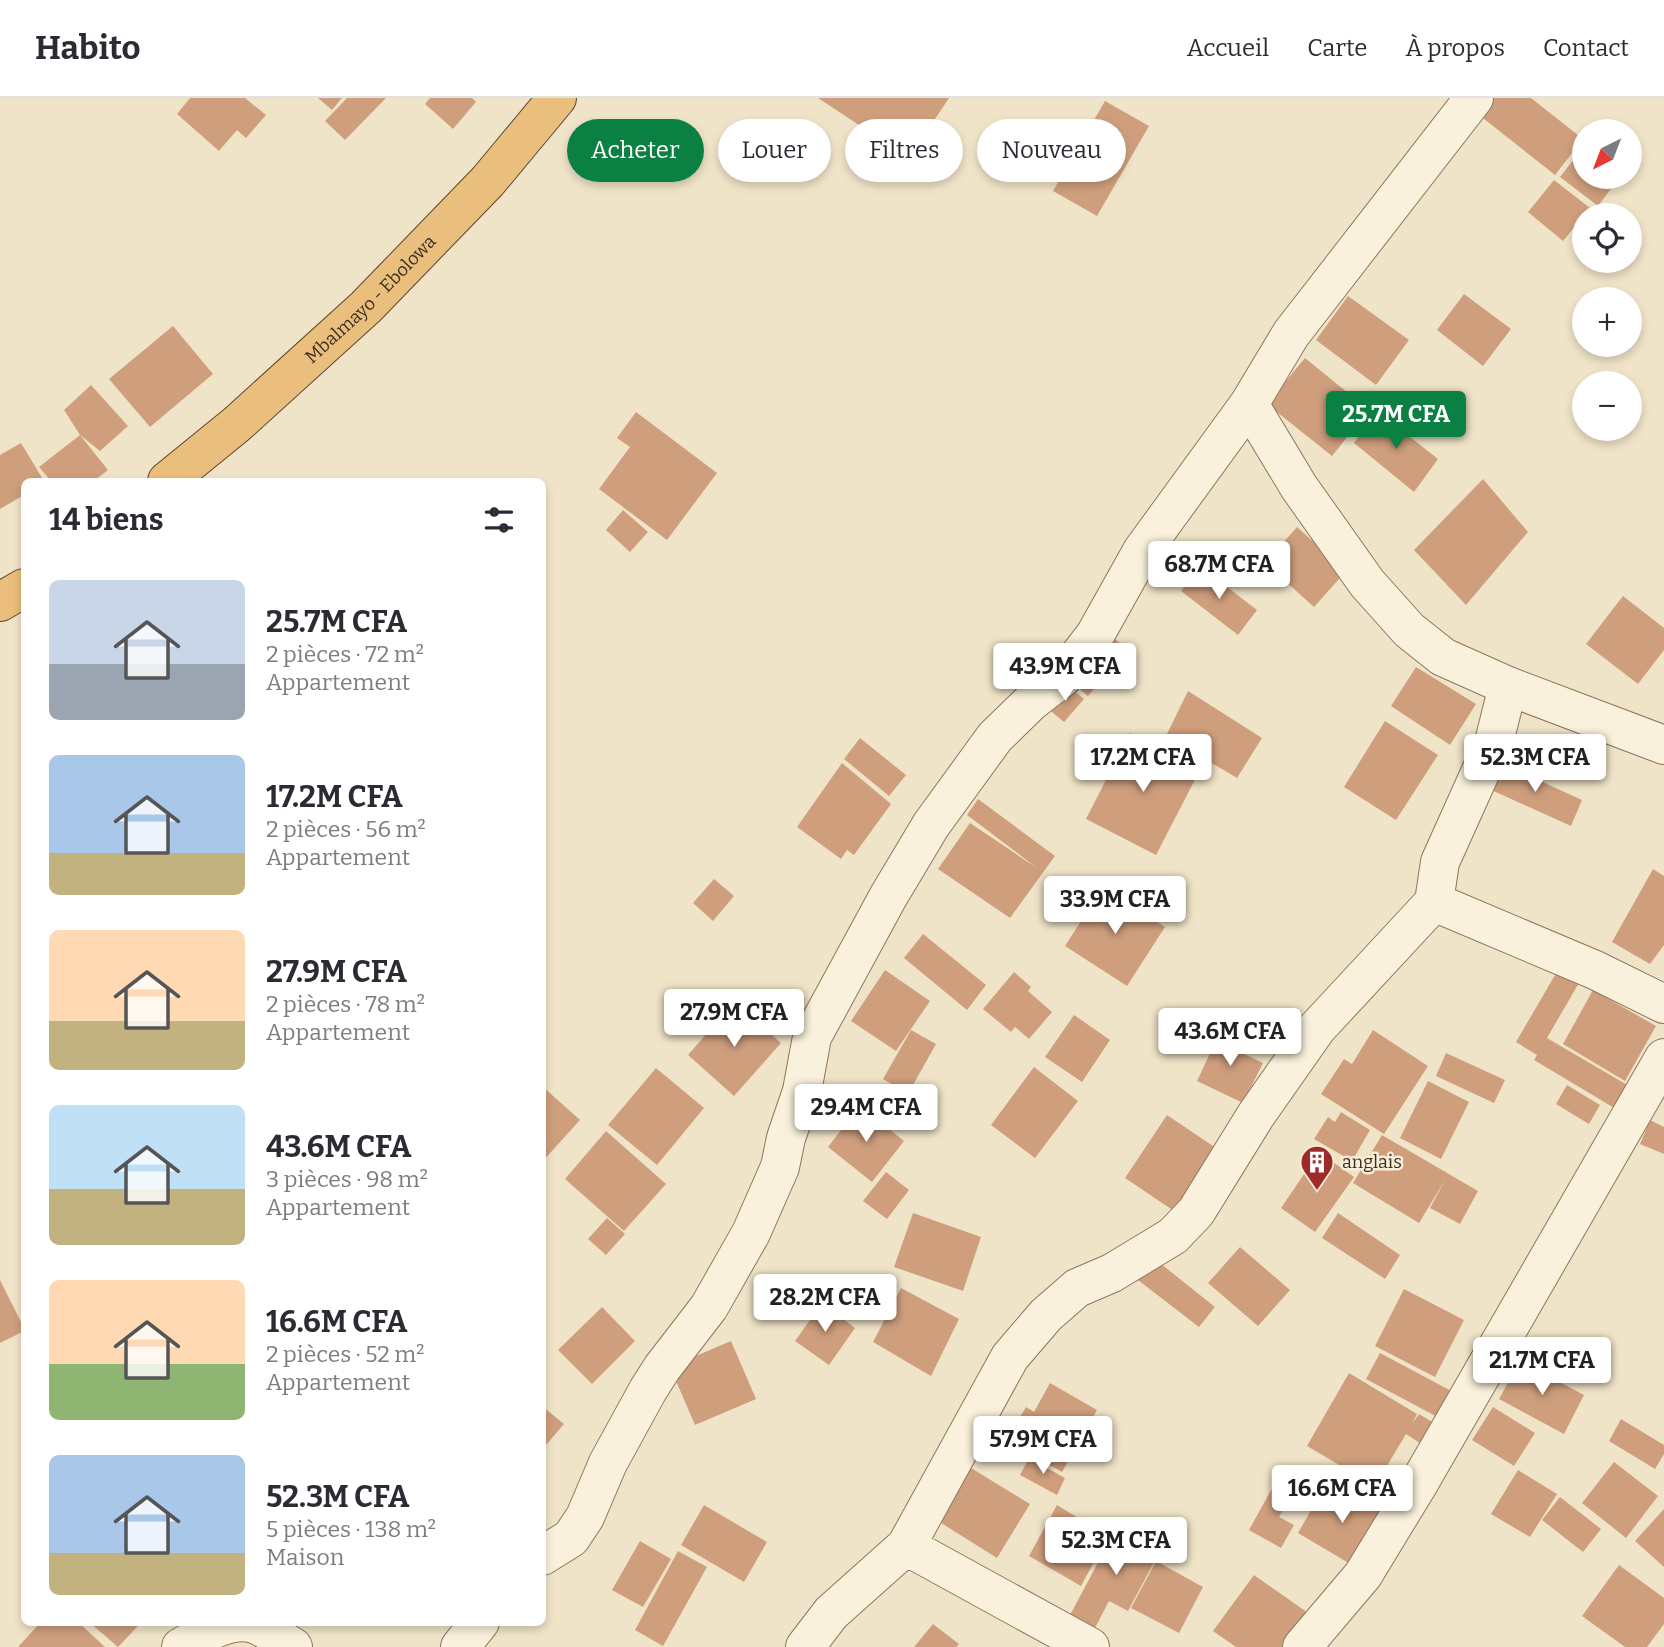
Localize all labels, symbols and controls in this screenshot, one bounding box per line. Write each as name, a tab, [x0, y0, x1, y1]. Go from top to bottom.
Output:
text: Habito	[35, 28, 141, 68]
text: Accueil	[1187, 34, 1269, 62]
text: Carte	[1307, 34, 1367, 62]
text: À propos	[1405, 34, 1505, 62]
text: Contact	[1543, 34, 1629, 62]
chip: Acheter	[567, 119, 704, 182]
chip: Louer	[718, 119, 831, 182]
chip: Filtres	[845, 119, 963, 182]
chip: Nouveau	[977, 119, 1126, 182]
north arrow	[1572, 119, 1642, 189]
map controls	[1572, 119, 1642, 441]
button: locate	[1572, 203, 1642, 273]
street label: Mbalmayo - Ebolowa	[300, 231, 441, 368]
button: +	[1572, 287, 1642, 357]
button: −	[1572, 371, 1642, 441]
pin: 25.7M CFA	[1316, 392, 1476, 451]
text: 25.7M CFA	[1342, 400, 1450, 428]
icon: filters	[480, 501, 518, 539]
text: 14 biens	[49, 502, 163, 538]
pin: 68.7M CFA	[1139, 542, 1299, 601]
text: 68.7M CFA	[1164, 550, 1274, 578]
text: 25.7M CFA	[266, 604, 407, 640]
icon: home	[105, 608, 189, 692]
text: 2 pièces · 72 m²	[266, 640, 424, 668]
pin: 43.9M CFA	[985, 644, 1145, 703]
text: 43.9M CFA	[1009, 652, 1121, 680]
text: Appartement	[266, 668, 410, 696]
pin: 17.2M CFA	[1063, 734, 1223, 794]
pin: 52.3M CFA	[1455, 734, 1615, 794]
text: 17.2M CFA	[1091, 743, 1195, 771]
text: 52.3M CFA	[1480, 743, 1590, 771]
text: 17.2M CFA	[266, 779, 403, 815]
icon: home	[105, 783, 189, 867]
text: 2 pièces · 56 m²	[266, 815, 426, 843]
text: Appartement	[266, 843, 410, 871]
pin: 33.9M CFA	[1035, 876, 1195, 936]
text: 33.9M CFA	[1060, 885, 1170, 913]
text: 27.9M CFA	[266, 954, 407, 990]
icon: home	[105, 958, 189, 1042]
text: 2 pièces · 78 m²	[266, 990, 425, 1018]
pin: 27.9M CFA	[654, 990, 814, 1049]
text: 27.9M CFA	[680, 998, 788, 1026]
pin: 43.6M CFA	[1150, 1009, 1310, 1068]
text: 43.6M CFA	[1174, 1017, 1286, 1045]
text: Appartement	[266, 1018, 410, 1046]
pin: 29.4M CFA	[786, 1084, 946, 1144]
text: 29.4M CFA	[811, 1093, 921, 1121]
text: 43.6M CFA	[266, 1129, 411, 1165]
icon: home	[105, 1133, 189, 1217]
building icon: anglais	[1298, 1143, 1336, 1192]
place label: anglais	[1342, 1151, 1402, 1173]
text: 3 pièces · 98 m²	[266, 1165, 428, 1193]
text: Appartement	[266, 1193, 410, 1221]
pin: 28.2M CFA	[745, 1274, 905, 1334]
text: 28.2M CFA	[770, 1283, 880, 1311]
text: 16.6M CFA	[266, 1304, 408, 1340]
icon: home	[105, 1308, 189, 1392]
pin: 21.7M CFA	[1462, 1338, 1622, 1397]
text: 2 pièces · 52 m²	[266, 1340, 424, 1368]
text: 21.7M CFA	[1489, 1346, 1595, 1374]
text: Appartement	[266, 1368, 410, 1396]
pin: 57.9M CFA	[963, 1416, 1123, 1476]
text: 57.9M CFA	[989, 1425, 1097, 1453]
pin: 16.6M CFA	[1262, 1466, 1422, 1525]
text: 16.6M CFA	[1288, 1474, 1396, 1502]
text: 52.3M CFA	[266, 1479, 409, 1515]
icon: home	[105, 1483, 189, 1567]
text: 5 pièces · 138 m²	[266, 1515, 436, 1543]
pin: 52.3M CFA	[1036, 1518, 1196, 1577]
text: 52.3M CFA	[1061, 1526, 1171, 1554]
text: Maison	[266, 1543, 344, 1571]

